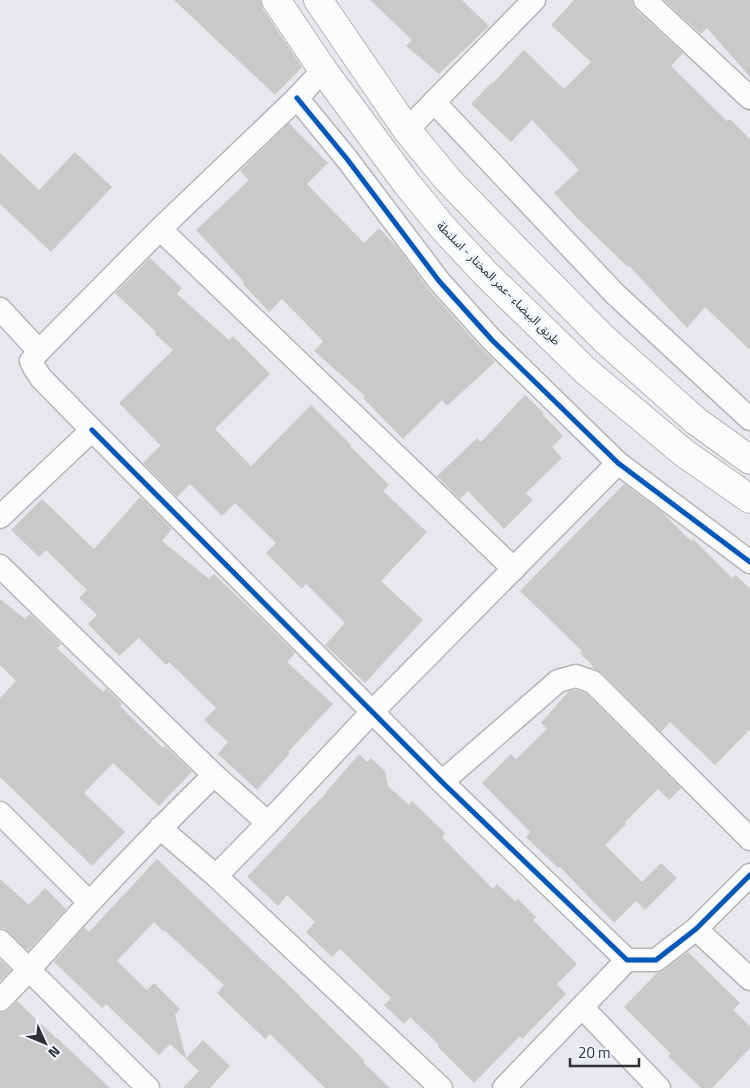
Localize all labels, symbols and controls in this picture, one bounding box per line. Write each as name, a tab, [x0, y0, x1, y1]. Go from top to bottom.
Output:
street label: طريق البيضاء -عمر المختار - اسلنطة	[433, 217, 565, 349]
north arrow	[20, 1018, 70, 1068]
scale bar	[570, 1036, 639, 1068]
text: 20 m	[578, 1041, 611, 1064]
text: N	[44, 1042, 66, 1063]

